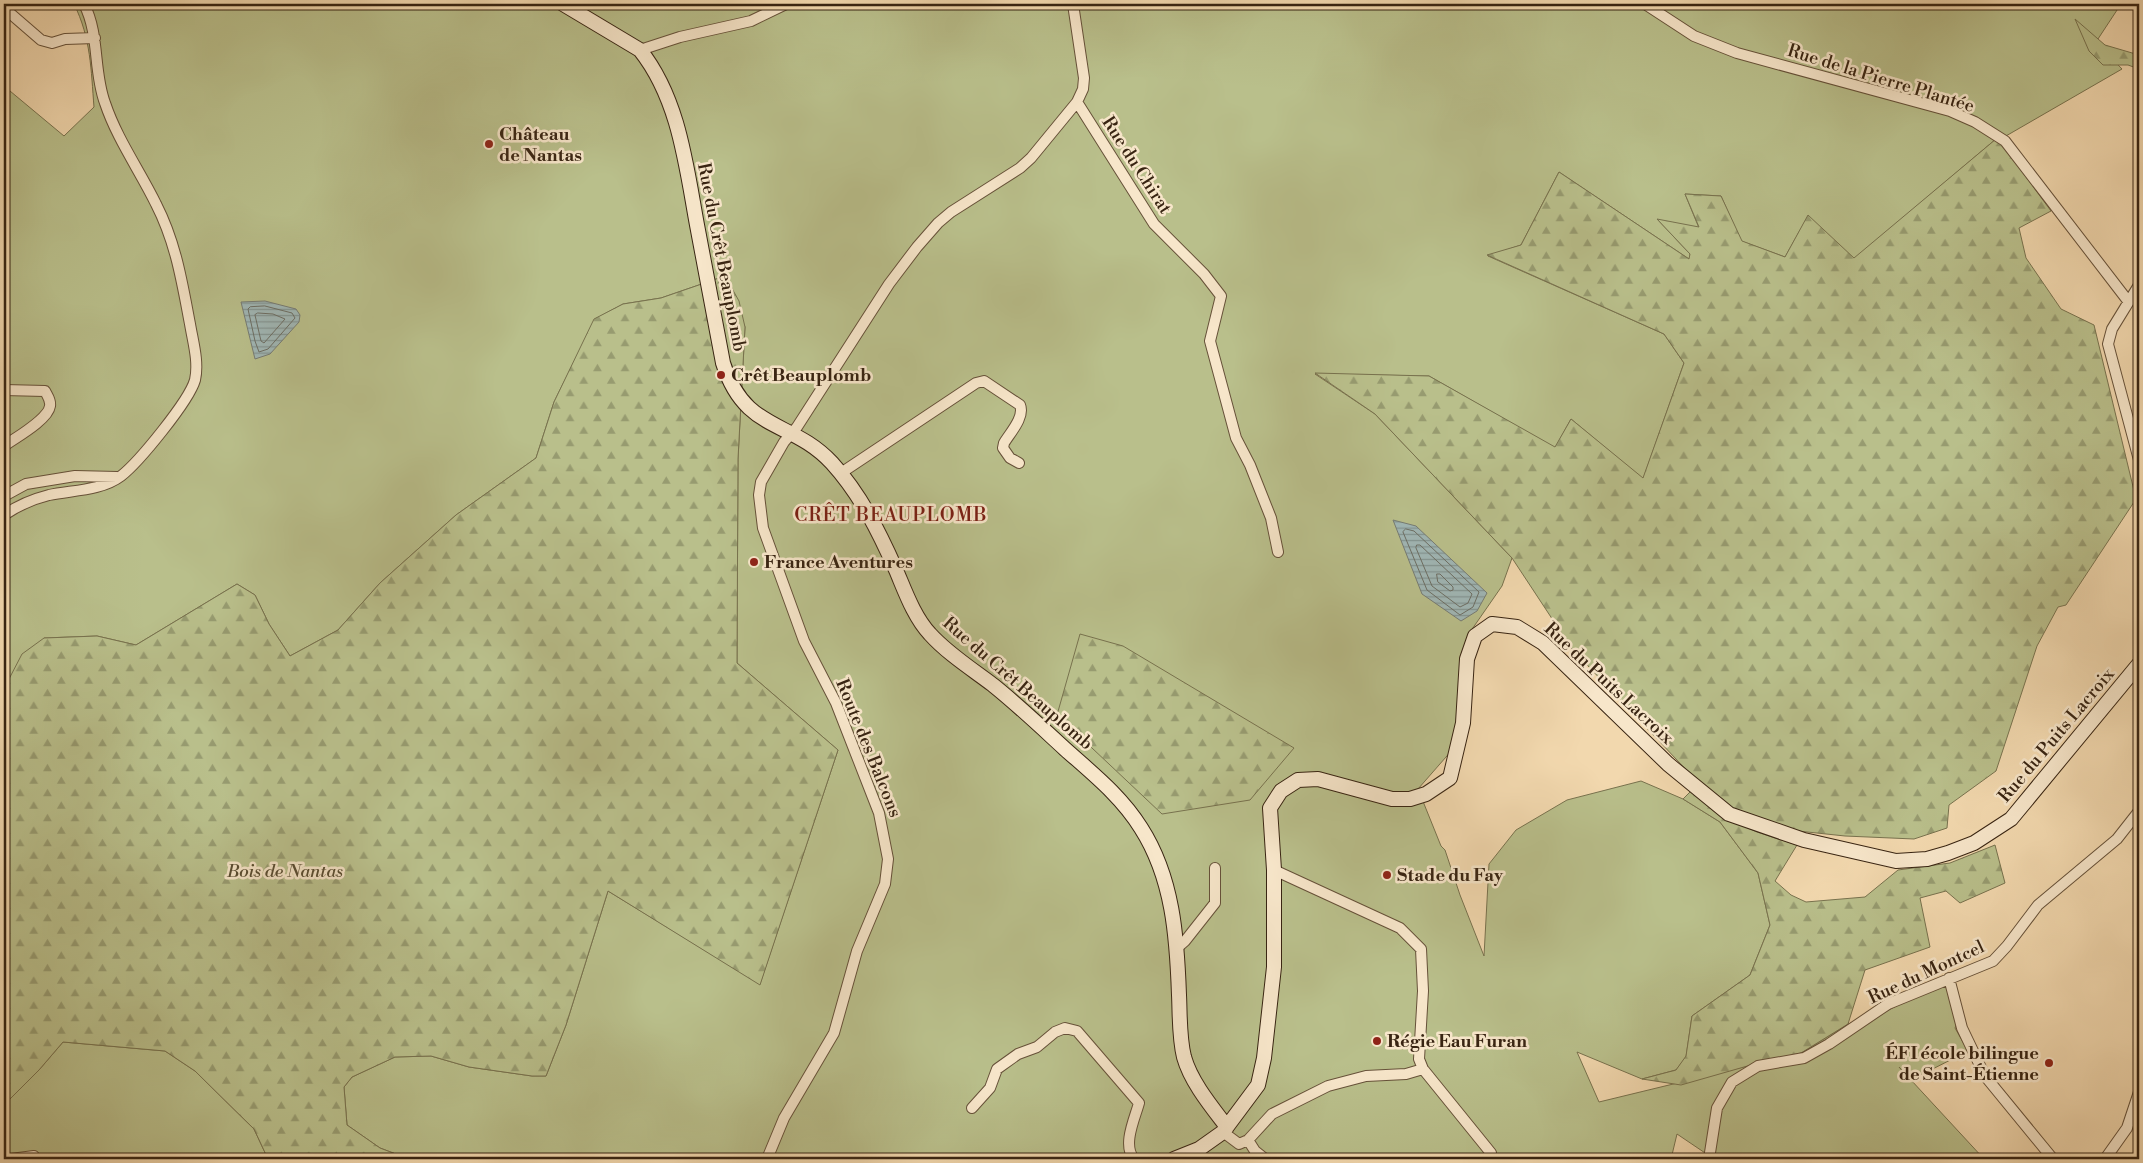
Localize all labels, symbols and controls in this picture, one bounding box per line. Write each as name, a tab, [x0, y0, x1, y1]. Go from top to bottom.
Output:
street label: Rue de la Pierre Plantée	[1785, 39, 1977, 118]
street label: Rue du Chirat	[1096, 112, 1177, 219]
place label: Château de Nantas	[499, 123, 582, 167]
marker: Château de Nantas	[483, 138, 495, 150]
street label: Rue du Crêt Beauplomb	[692, 161, 751, 353]
place label: Crêt Beauplomb	[731, 364, 871, 387]
marker: Crêt Beauplomb	[715, 369, 727, 381]
district label: CRÊT BEAUPLOMB	[794, 502, 988, 527]
place label: France Aventures	[764, 551, 913, 574]
marker: France Aventures	[748, 556, 760, 568]
street label: Rue du Crêt Beauplomb	[938, 612, 1098, 755]
street label: Rue du Puits Lacroix	[1539, 617, 1679, 750]
street label: Rue du Puits Lacroix	[1993, 663, 2120, 807]
street label: Route des Balcons	[830, 675, 907, 821]
park label: Bois de Nantas	[226, 860, 343, 883]
place label: Stade du Fay	[1397, 864, 1504, 887]
marker: Stade du Fay	[1381, 869, 1393, 881]
street label: Rue du Montcel	[1864, 935, 1989, 1010]
place label: Régie Eau Furan	[1387, 1030, 1527, 1053]
marker: Régie Eau Furan	[1371, 1035, 1383, 1047]
place label: ÉFI école bilingue de Saint-Étienne	[1885, 1042, 2039, 1086]
marker: ÉFI école bilingue de Saint-Étienne	[2043, 1057, 2055, 1069]

